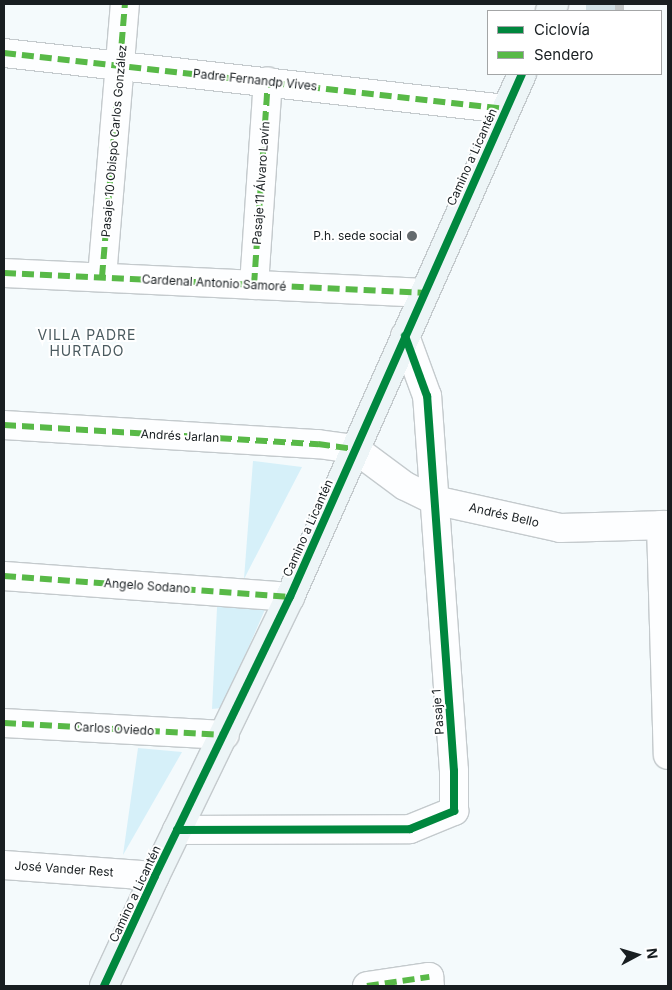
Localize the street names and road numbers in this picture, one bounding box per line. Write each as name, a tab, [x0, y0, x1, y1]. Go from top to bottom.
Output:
street label: Pasaje 10 Obispo Carlos González	[98, 44, 130, 238]
street label: Padre Fernandp Vives	[192, 66, 318, 94]
street label: Camino a Licantén	[444, 106, 500, 208]
street label: Pasaje 11 Álvaro Lavín	[250, 121, 272, 245]
street label: Cardenal Antonio Samoré	[141, 272, 287, 294]
street label: Andrés Jarlan	[140, 427, 220, 445]
street label: Camino a Licantén	[280, 477, 336, 579]
street label: Andrés Bello	[467, 500, 541, 530]
street label: Angelo Sodano	[103, 576, 191, 596]
street label: Pasaje 1	[429, 689, 447, 735]
street label: Carlos Oviedo	[73, 720, 155, 738]
street label: Camino a Licantén	[106, 843, 164, 945]
street label: José Vander Rest	[14, 858, 114, 880]

